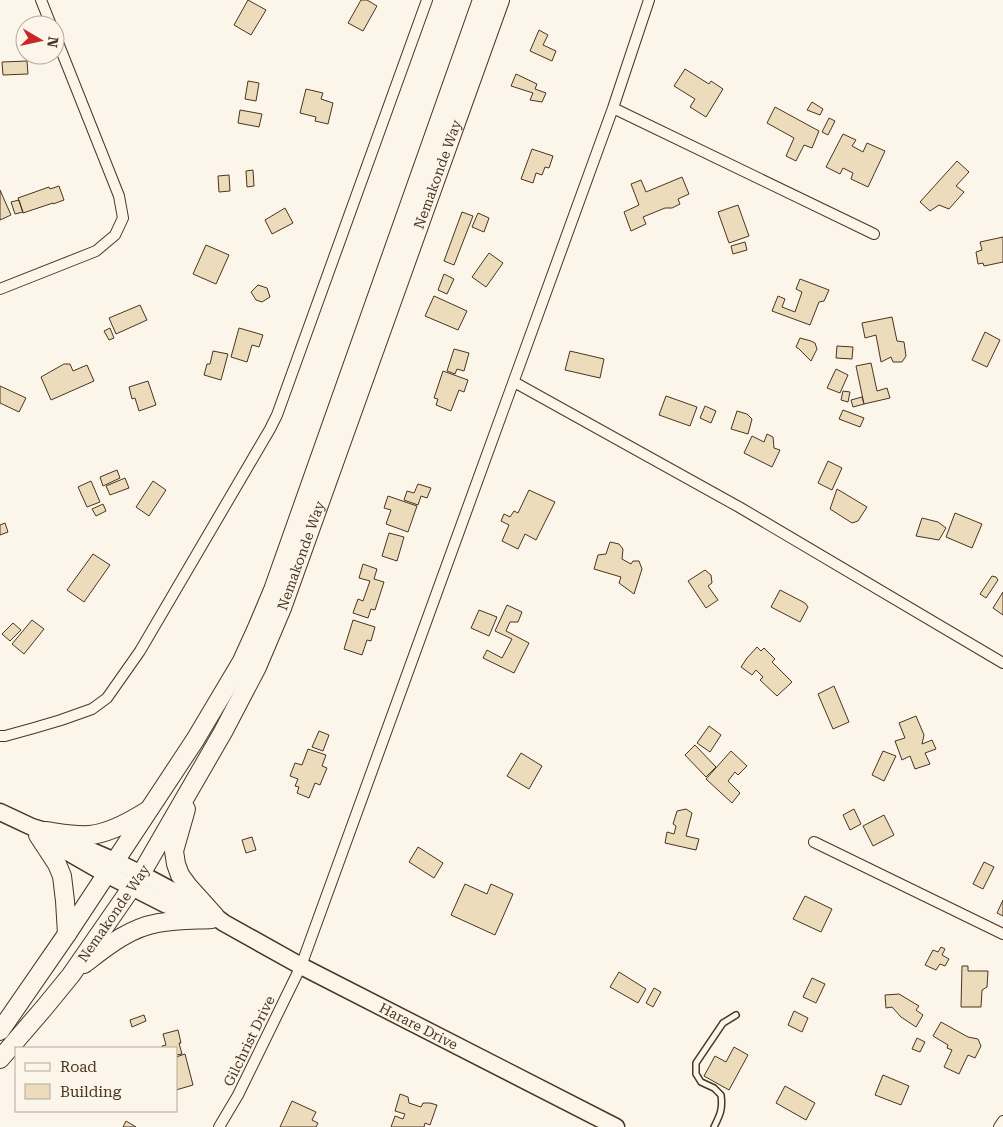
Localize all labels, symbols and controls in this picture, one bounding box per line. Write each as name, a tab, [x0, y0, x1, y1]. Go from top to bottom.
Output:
north arrow	[15, 15, 65, 65]
text: N	[44, 35, 62, 49]
street label: Nemakonde Way	[411, 117, 465, 231]
street label: Nemakonde Way	[274, 498, 328, 612]
street label: Nemakonde Way	[75, 861, 153, 965]
street label: Gilchrist Drive	[220, 993, 278, 1089]
street label: Harare Drive	[377, 999, 461, 1053]
legend	[15, 1047, 178, 1112]
text: Road	[60, 1058, 97, 1076]
text: Building	[60, 1083, 122, 1101]

